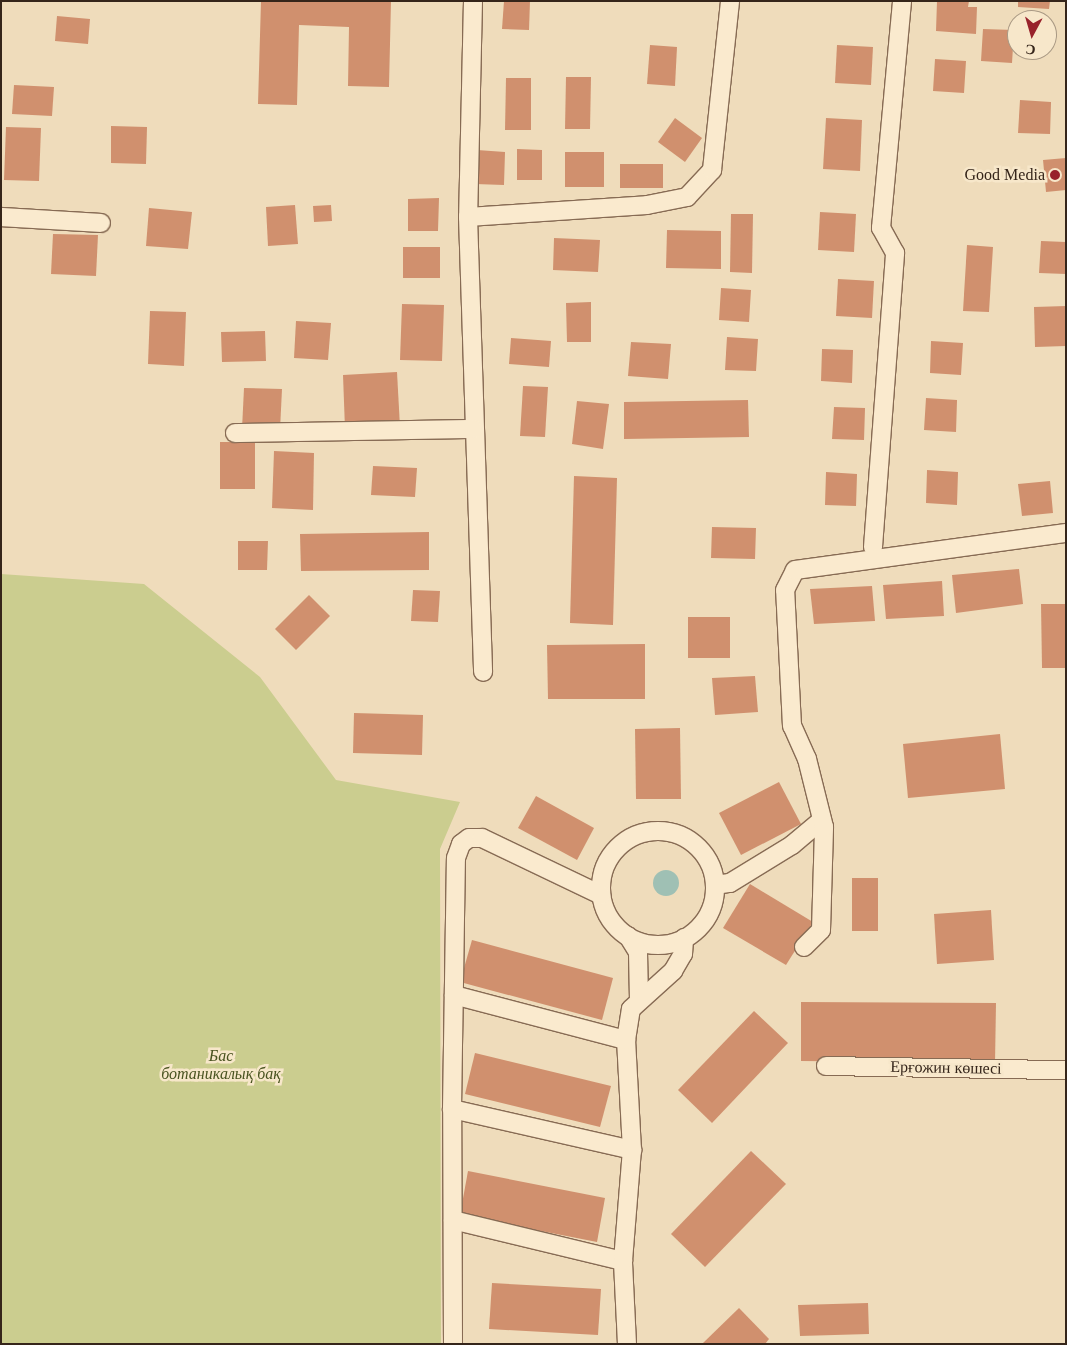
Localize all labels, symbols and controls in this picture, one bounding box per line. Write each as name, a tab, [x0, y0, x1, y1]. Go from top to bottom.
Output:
north arrow	[1007, 10, 1057, 60]
text: С	[1025, 41, 1036, 57]
place label: Good Media	[965, 165, 1045, 185]
marker: Good Media	[1049, 169, 1061, 181]
park label: Бас ботаникалық бақ	[161, 1046, 281, 1084]
street label: Ерғожин көшесі	[890, 1057, 1002, 1079]

